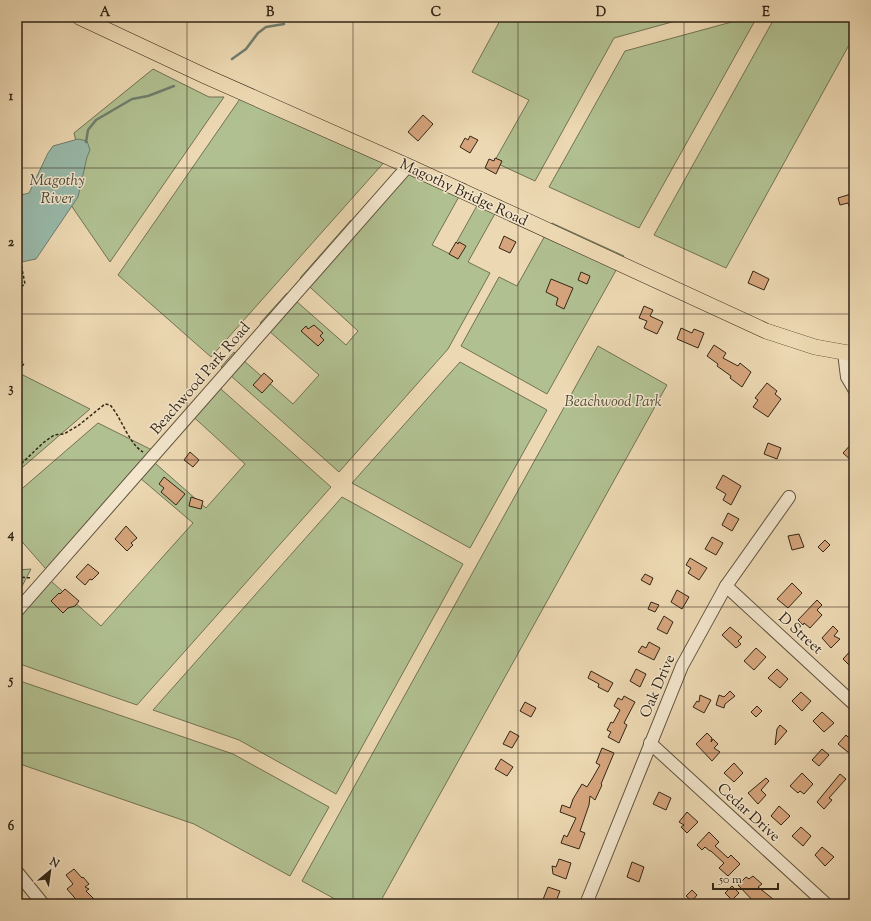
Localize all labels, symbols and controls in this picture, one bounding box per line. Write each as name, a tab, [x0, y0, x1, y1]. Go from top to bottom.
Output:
text: A	[100, 4, 111, 22]
text: B	[266, 4, 275, 22]
text: C	[431, 4, 441, 22]
text: D	[596, 4, 606, 22]
text: E	[762, 4, 770, 22]
text: 1	[9, 88, 14, 106]
street label: Magothy Bridge Road	[396, 154, 531, 232]
water label: Magothy River	[29, 170, 85, 211]
text: 2	[8, 234, 15, 252]
street label: Beachwood Park Road	[146, 318, 256, 440]
text: 3	[8, 380, 14, 398]
park label: Beachwood Park	[564, 392, 662, 413]
text: 4	[7, 526, 15, 544]
street label: D Street	[773, 608, 827, 660]
street label: Oak Drive	[636, 652, 681, 722]
text: 5	[8, 672, 14, 690]
street label: Cedar Drive	[712, 779, 784, 847]
text: 6	[8, 818, 15, 836]
north arrow	[30, 851, 70, 891]
text: N	[46, 854, 62, 872]
scale bar	[713, 865, 778, 891]
text: 50 m	[718, 871, 742, 889]

